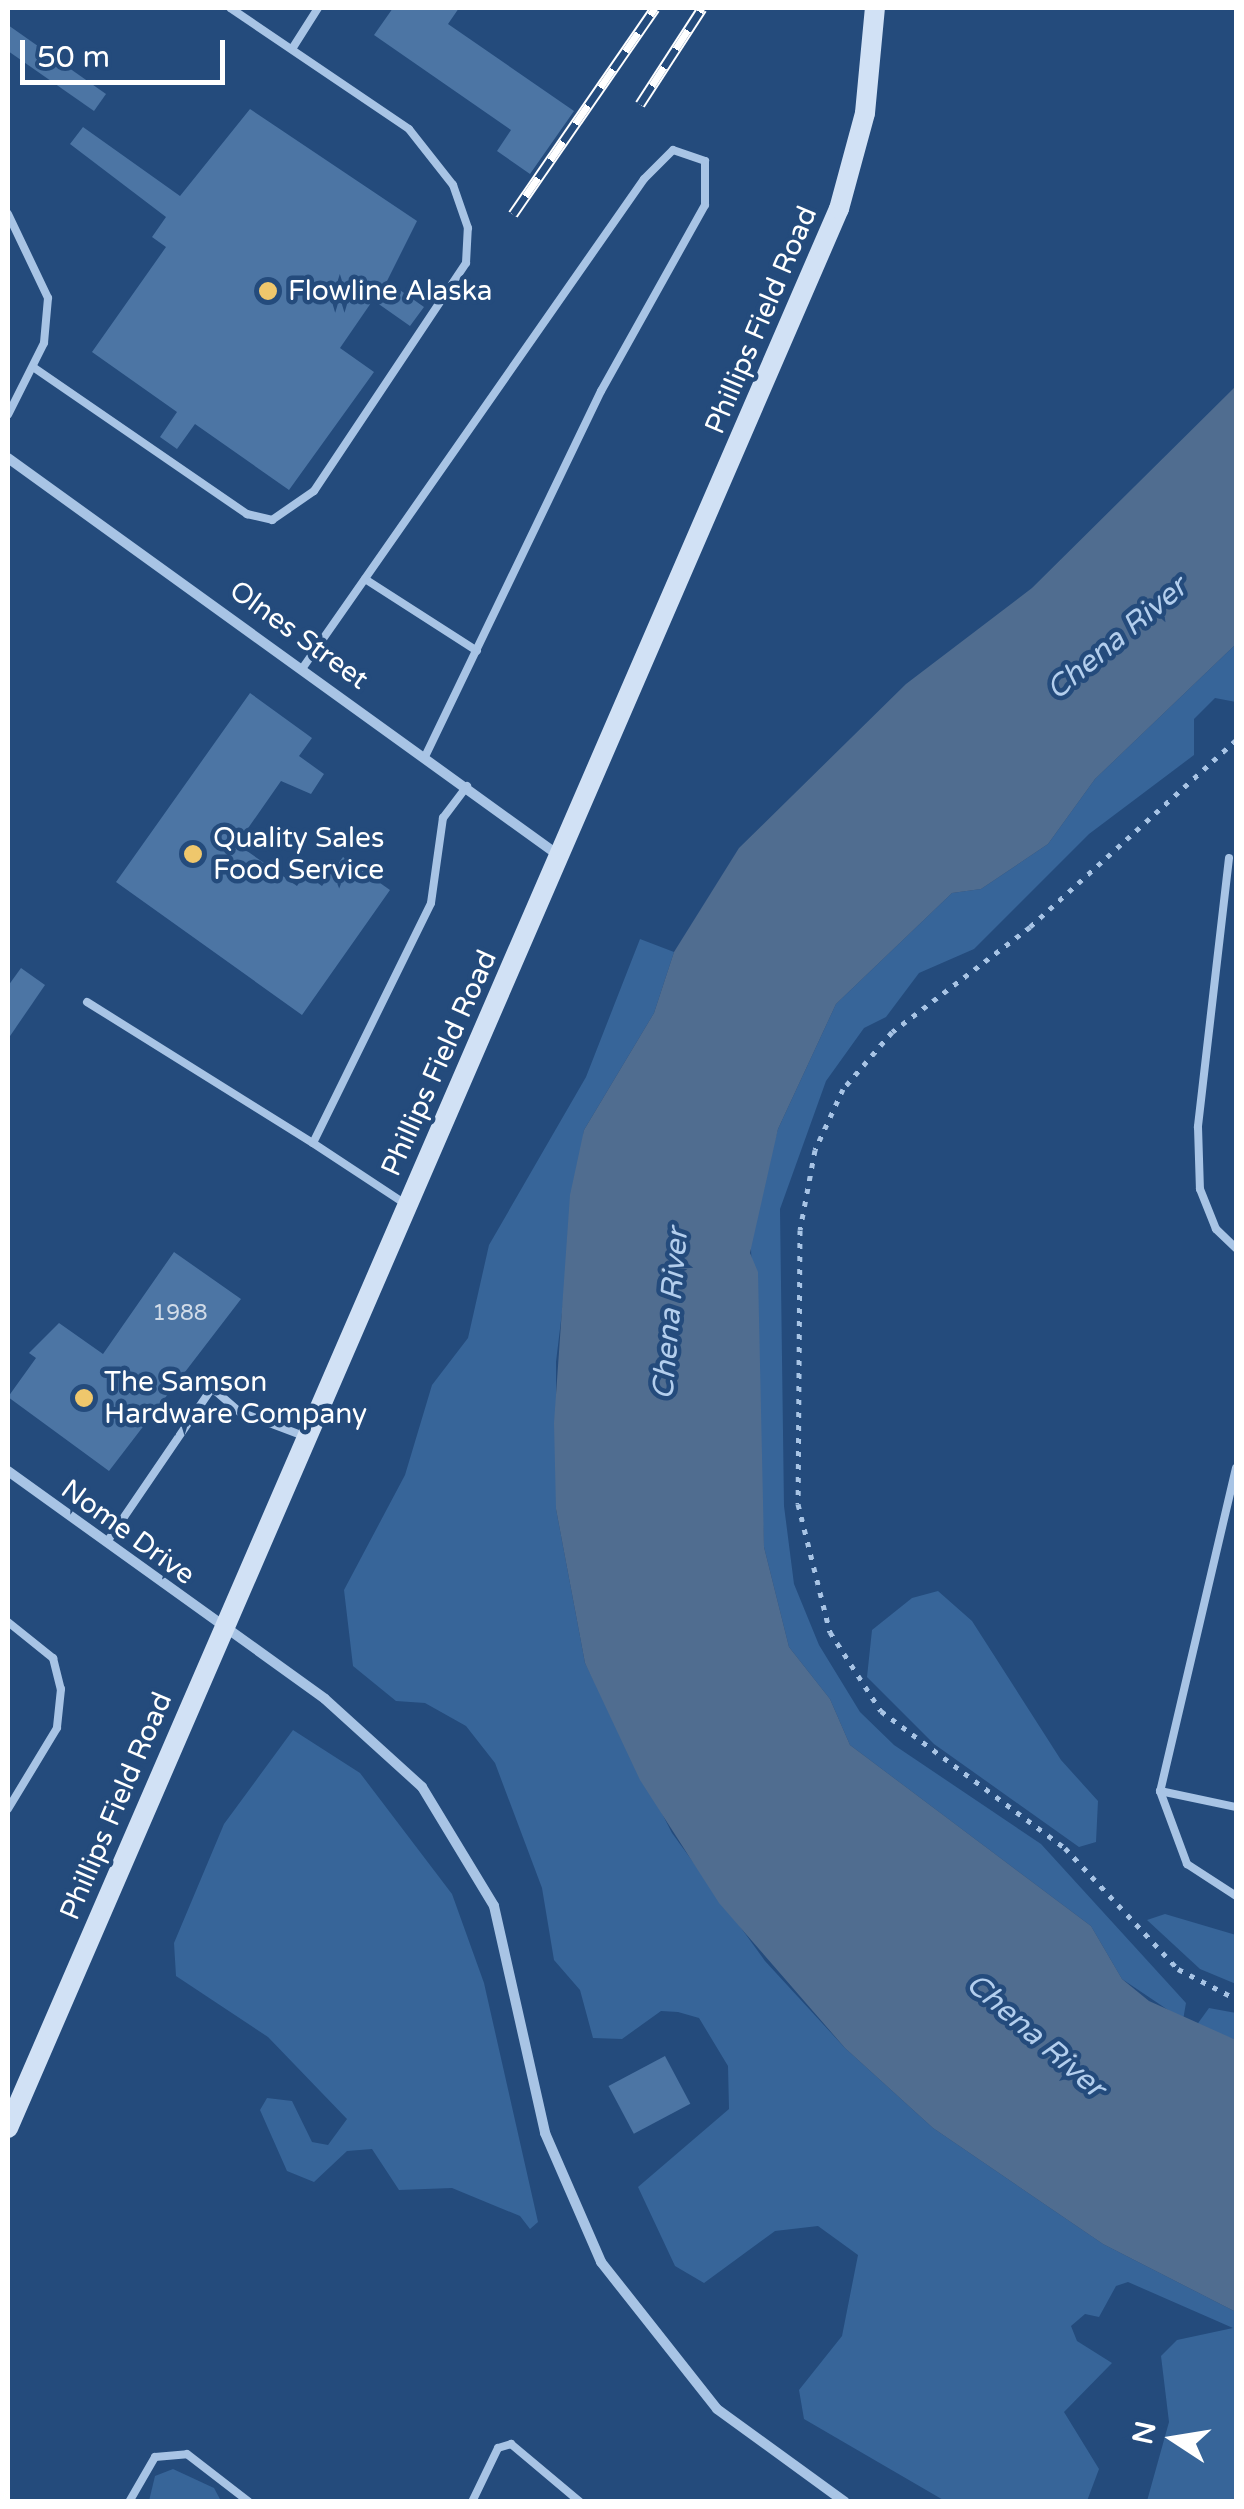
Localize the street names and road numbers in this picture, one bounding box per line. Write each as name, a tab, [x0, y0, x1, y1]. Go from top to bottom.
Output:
street label: Phillips Field Road	[698, 201, 824, 439]
street label: Olnes Street	[223, 573, 375, 697]
street label: Phillips Field Road	[374, 945, 504, 1181]
street label: Nome Drive	[55, 1472, 201, 1592]
street label: Phillips Field Road	[53, 1687, 179, 1925]

